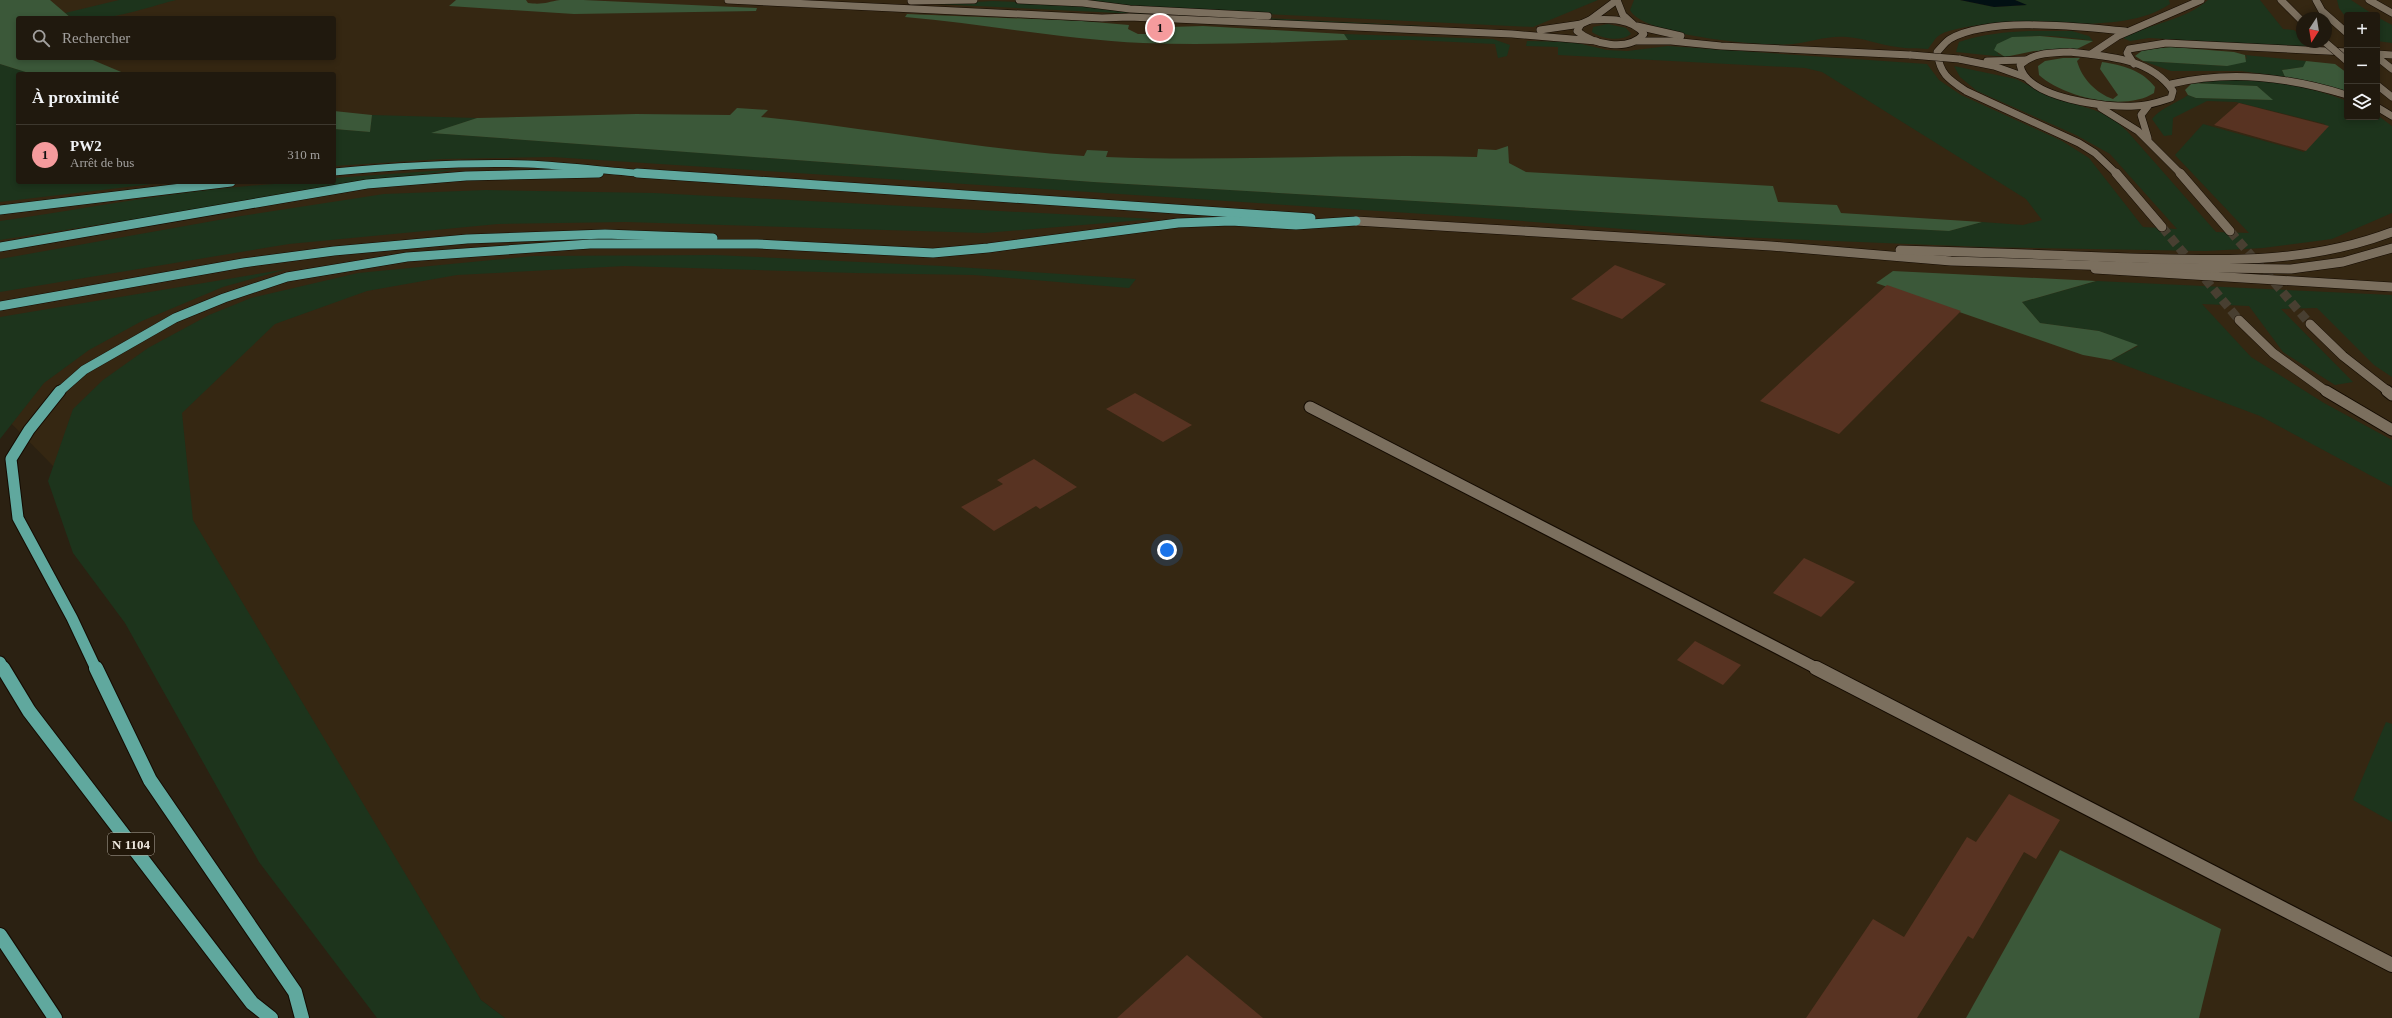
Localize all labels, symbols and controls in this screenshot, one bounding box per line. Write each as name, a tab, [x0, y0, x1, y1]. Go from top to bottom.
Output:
north arrow	[2296, 12, 2332, 48]
map controls	[2344, 12, 2380, 120]
button: +	[2344, 12, 2380, 48]
pin: 1	[1147, 13, 1173, 43]
search box	[16, 16, 336, 60]
icon: search	[30, 27, 52, 49]
text: Rechercher	[62, 30, 130, 46]
button: −	[2344, 48, 2380, 84]
button: layers	[2344, 84, 2380, 120]
text: À proximité	[32, 88, 119, 107]
text: PW2	[70, 138, 102, 154]
text: 1	[42, 147, 48, 162]
text: 310 m	[287, 147, 320, 162]
text: Arrêt de bus	[70, 155, 134, 170]
your location	[1157, 540, 1177, 560]
road number: N 1104	[108, 833, 154, 855]

